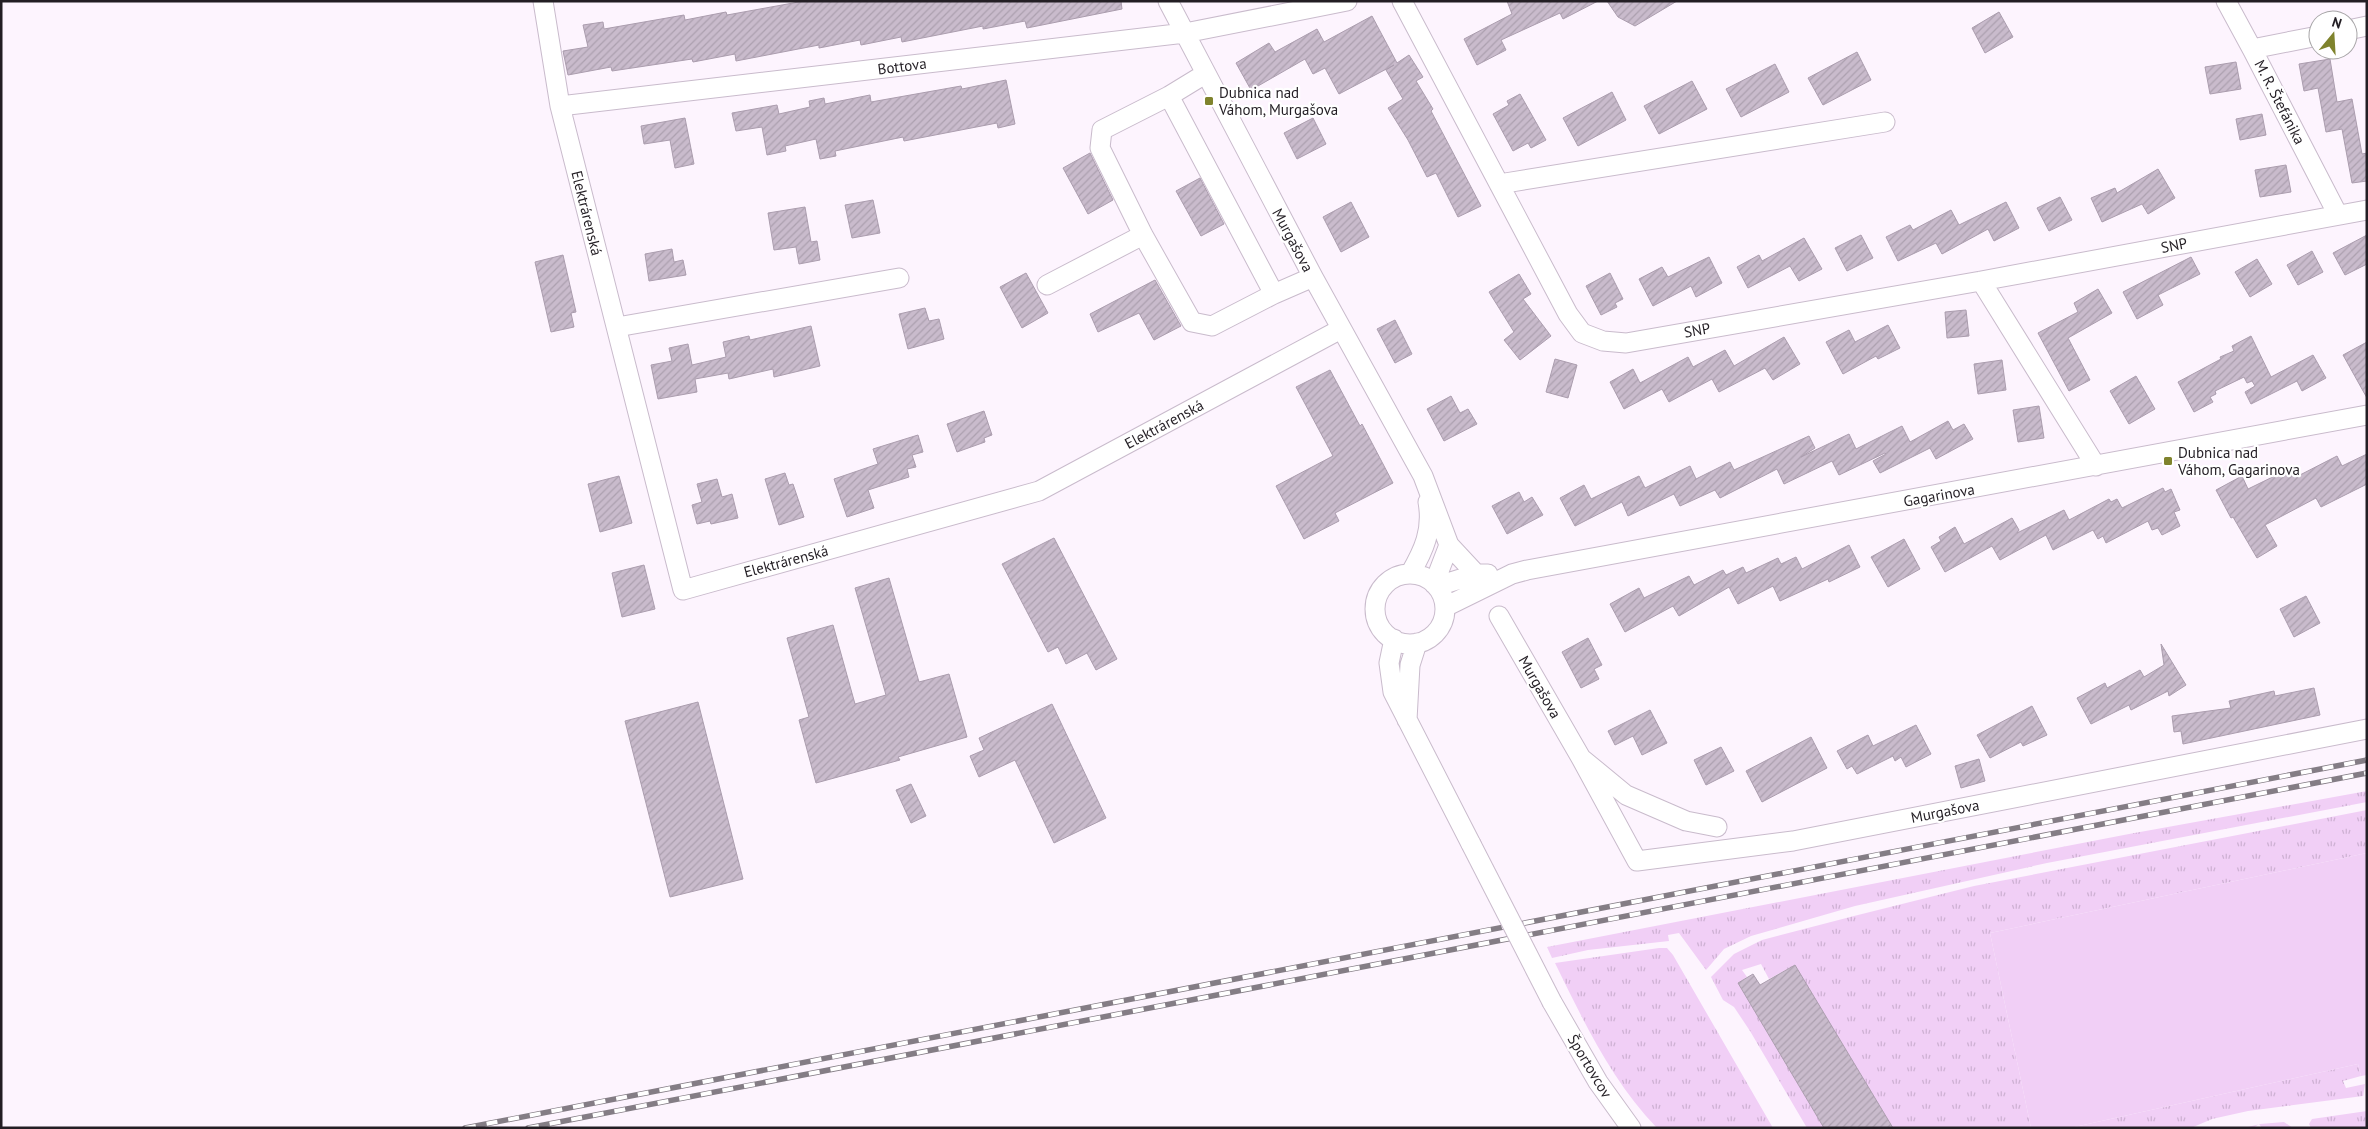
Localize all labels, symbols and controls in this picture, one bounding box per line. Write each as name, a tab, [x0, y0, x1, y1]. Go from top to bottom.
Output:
north arrow	[2308, 10, 2358, 60]
text: N	[2330, 13, 2344, 33]
street label: Bottova	[876, 54, 928, 78]
street label: M. R. Štefánika	[2251, 56, 2309, 148]
place label: Dubnica nad Váhom, Murgašova	[1218, 83, 1338, 119]
marker: Dubnica nad Váhom, Murgašova	[1203, 95, 1215, 107]
street label: Elektrárenská	[567, 169, 607, 257]
street label: Murgašova	[1268, 205, 1318, 275]
street label: SNP	[2159, 233, 2189, 257]
street label: SNP	[1682, 318, 1712, 342]
street label: Elektrárenská	[1121, 395, 1207, 453]
place label: Dubnica nad Váhom, Gagarinova	[2177, 443, 2300, 479]
marker: Dubnica nad Váhom, Gagarinova	[2162, 455, 2174, 467]
street label: Gagarinova	[1902, 479, 1976, 511]
street label: Elektrárenská	[742, 541, 830, 581]
street label: Murgašova	[1514, 652, 1566, 722]
street label: Murgašova	[1909, 795, 1981, 827]
street label: Športovcov	[1564, 1031, 1617, 1102]

